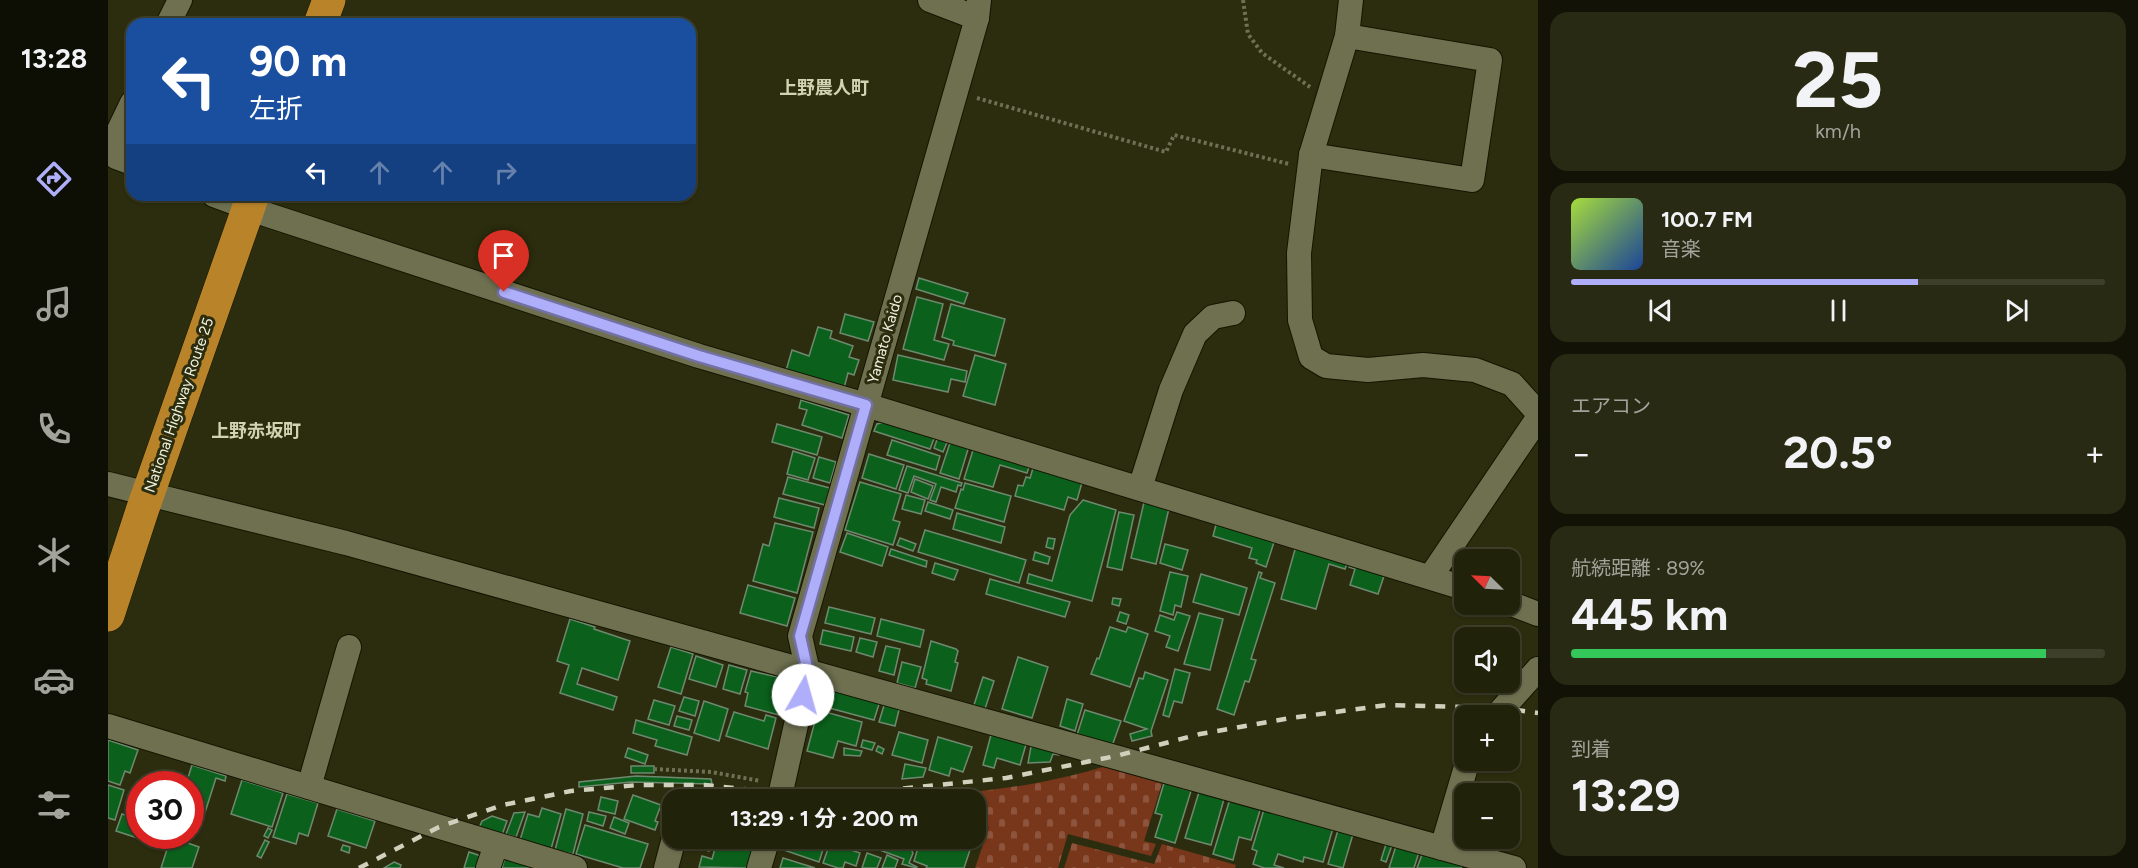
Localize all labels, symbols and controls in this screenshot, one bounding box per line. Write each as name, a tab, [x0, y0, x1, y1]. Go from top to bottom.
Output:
text: 25	[1793, 33, 1883, 127]
text: 90 m	[249, 36, 347, 87]
text: 13:28	[21, 42, 87, 75]
icon: left	[150, 42, 228, 120]
district label: 上野農人町	[779, 77, 869, 99]
text: 左折	[249, 92, 303, 125]
text: km/h	[1815, 119, 1861, 143]
icon: left	[300, 156, 333, 189]
icon: ahead	[363, 156, 396, 189]
icon: ahead	[426, 156, 459, 189]
icon: right	[489, 156, 522, 189]
icon: directions	[33, 158, 75, 200]
text: 100.7 FM	[1661, 206, 1753, 233]
pin	[478, 230, 529, 292]
text: 音楽	[1661, 237, 1701, 261]
icon: arrive	[487, 239, 520, 272]
icon: music	[33, 283, 75, 325]
street label: Yamato Kaido	[864, 292, 906, 386]
icon: previous	[1644, 294, 1677, 327]
icon: pause	[1822, 294, 1855, 327]
icon: next	[2000, 294, 2033, 327]
street label: National Highway Route 25	[141, 315, 217, 495]
text: エアコン	[1571, 394, 1651, 418]
icon: phone	[33, 408, 75, 450]
district label: 上野赤坂町	[211, 420, 301, 442]
text: 20.5°	[1783, 425, 1893, 479]
text: −	[1571, 434, 1592, 473]
text: +	[2084, 434, 2105, 473]
icon: climate	[33, 534, 75, 576]
north arrow	[1454, 549, 1520, 615]
map controls	[1454, 549, 1520, 849]
text: 航続距離 · 89%	[1571, 556, 1705, 580]
text: 445 km	[1571, 587, 1728, 641]
button: sound	[1454, 627, 1520, 693]
icon: car	[33, 659, 75, 701]
position arrow	[771, 663, 835, 727]
button: +	[1454, 705, 1520, 771]
text: 到着	[1571, 737, 1611, 761]
text: 13:29	[1571, 768, 1681, 822]
speed limit sign: 30	[126, 771, 204, 849]
button: −	[1454, 783, 1520, 849]
icon: filters	[33, 784, 75, 826]
text: 13:29 · 1 分 · 200 m	[730, 805, 918, 832]

